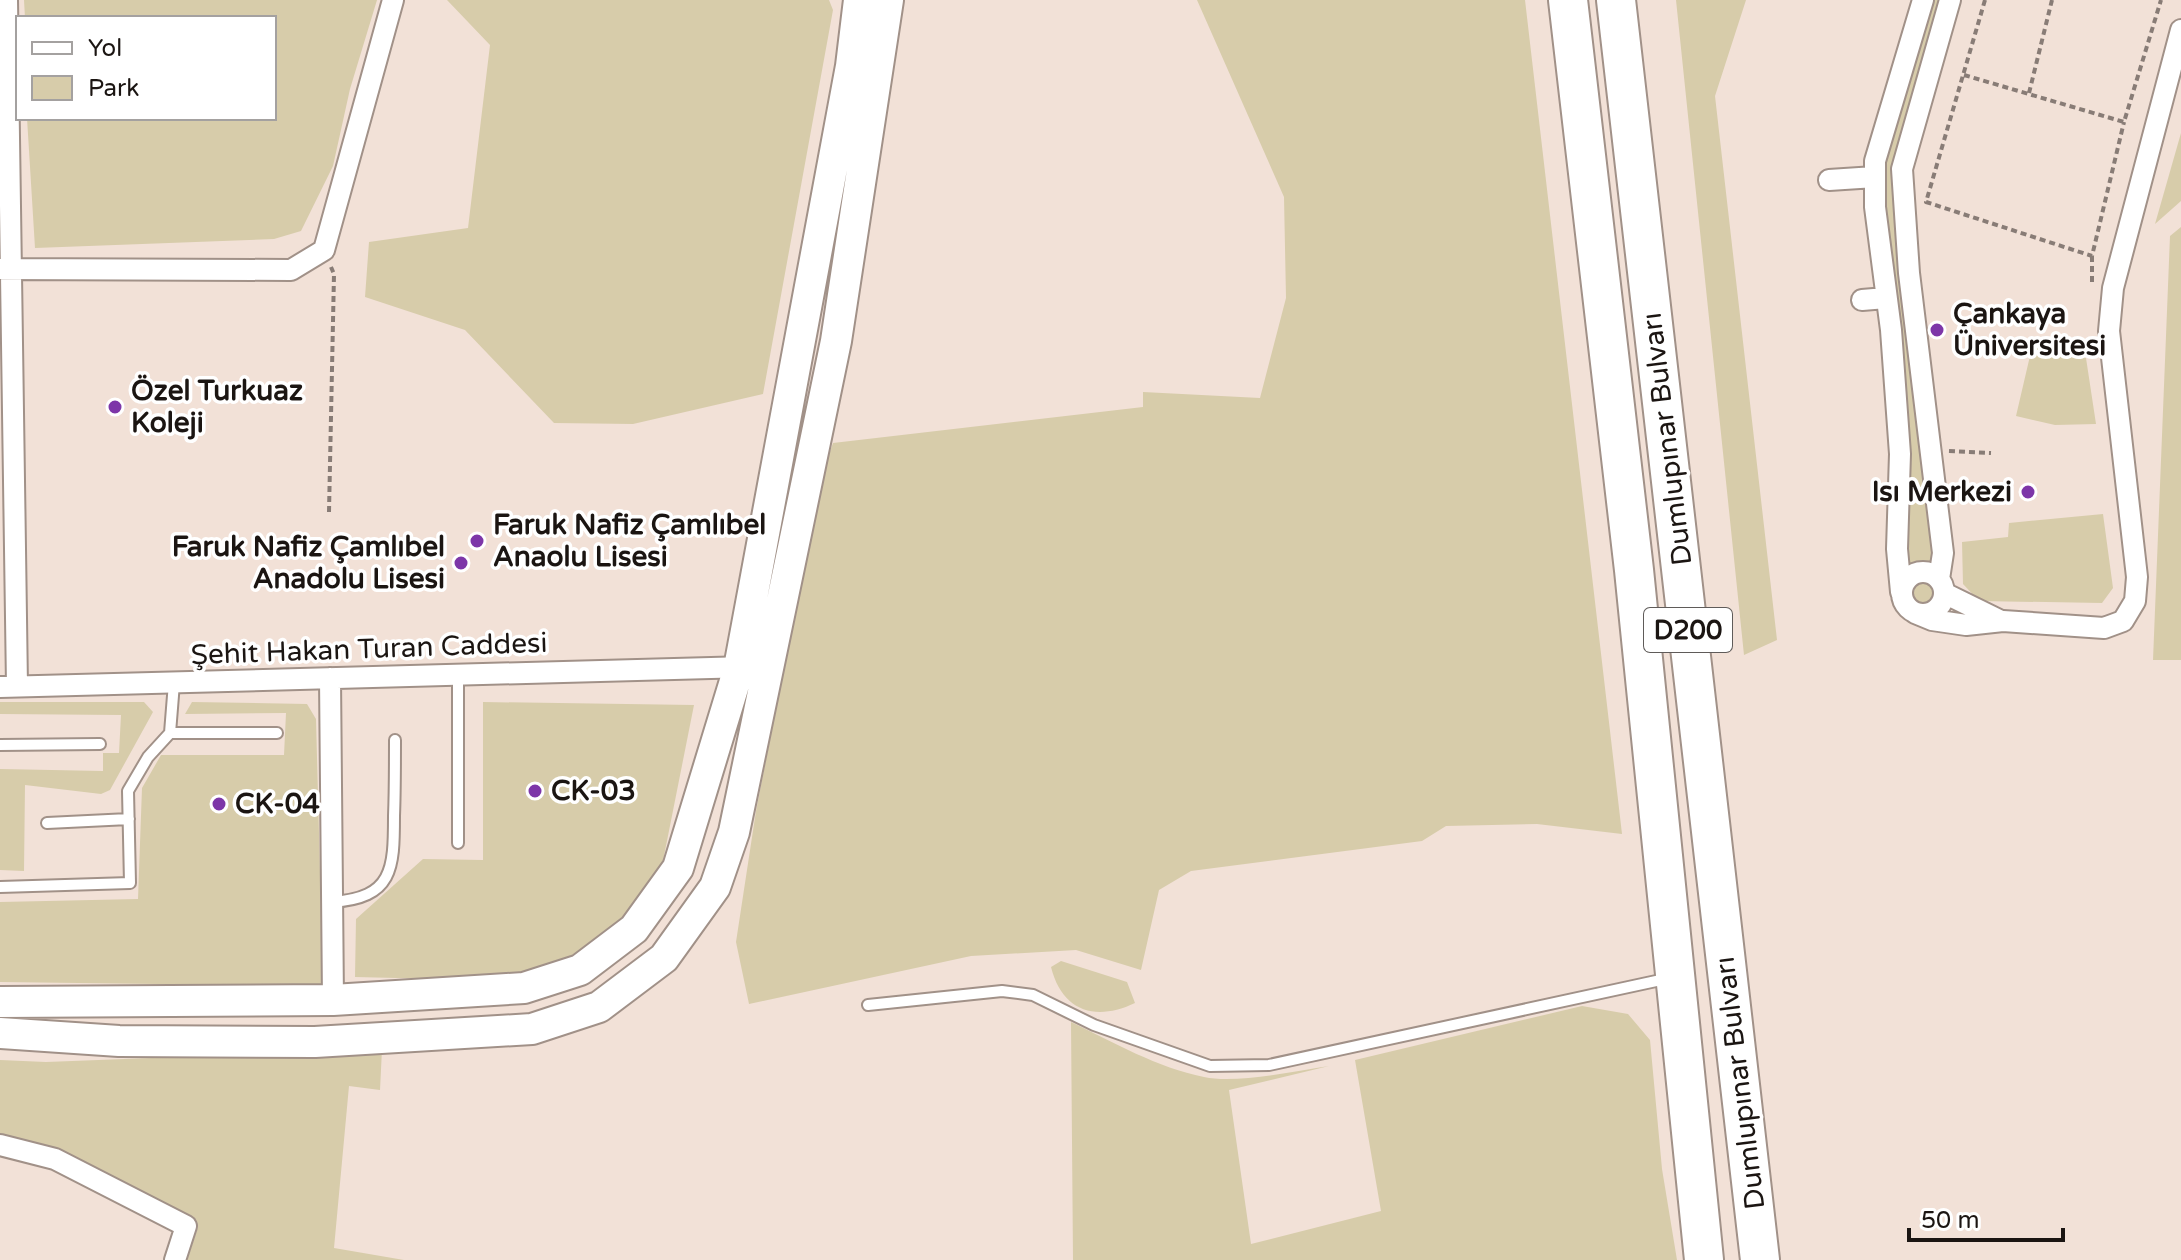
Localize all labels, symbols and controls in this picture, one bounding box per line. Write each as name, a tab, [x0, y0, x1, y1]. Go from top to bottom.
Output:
legend	[16, 16, 276, 120]
text: Yol	[88, 34, 122, 63]
text: Park	[88, 74, 139, 103]
place label: Çankaya Üniversitesi	[1953, 297, 2106, 363]
street label: Dumlupınar Bulvarı	[1635, 311, 1699, 567]
marker: Çankaya Üniversitesi	[1928, 321, 1946, 339]
place label: Özel Turkuaz Koleji	[131, 374, 303, 440]
marker: Özel Turkuaz Koleji	[106, 398, 124, 416]
place label: Isı Merkezi	[1872, 475, 2012, 509]
marker: Isı Merkezi	[2019, 483, 2037, 501]
place label: Faruk Nafiz Çamlıbel Anaolu Lisesi	[493, 508, 766, 574]
place label: Faruk Nafiz Çamlıbel Anadolu Lisesi	[172, 530, 445, 596]
marker: Faruk Nafiz Çamlıbel Anaolu Lisesi	[468, 532, 486, 550]
marker: Faruk Nafiz Çamlıbel Anadolu Lisesi	[452, 554, 470, 572]
road number: D200	[1644, 608, 1732, 652]
street label: Şehit Hakan Turan Caddesi	[190, 626, 548, 672]
place label: CK-03	[551, 774, 636, 808]
marker: CK-03	[526, 782, 544, 800]
place label: CK-04	[235, 787, 320, 821]
marker: CK-04	[210, 795, 228, 813]
street label: Dumlupınar Bulvarı	[1708, 955, 1772, 1211]
scale bar	[1909, 1192, 2063, 1242]
text: 50 m	[1921, 1206, 1979, 1235]

